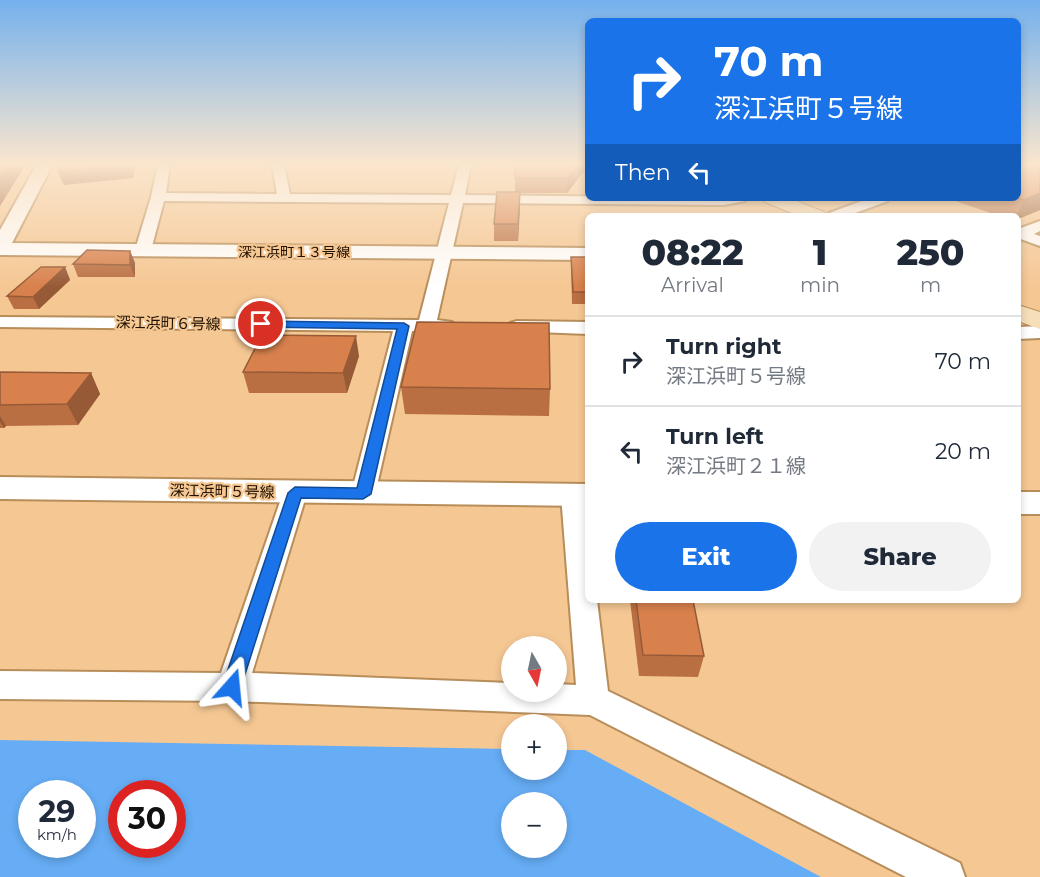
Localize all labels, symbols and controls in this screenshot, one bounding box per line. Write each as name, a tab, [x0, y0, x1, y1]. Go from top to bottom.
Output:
text: 70 m	[714, 35, 824, 87]
icon: right	[615, 42, 693, 120]
text: 深江浜町５号線	[714, 92, 903, 125]
icon: left	[683, 156, 716, 189]
text: Then	[615, 159, 671, 186]
text: 08:22	[641, 230, 743, 274]
text: 1	[813, 230, 827, 274]
text: 250	[896, 230, 965, 274]
street label: 深江浜町１３号線	[238, 243, 350, 261]
text: Arrival	[661, 273, 724, 297]
text: min	[800, 273, 840, 297]
text: m	[920, 273, 941, 297]
pin	[235, 298, 286, 349]
icon: arrive	[244, 307, 277, 340]
street label: 深江浜町６号線	[115, 313, 221, 333]
text: Turn right	[666, 333, 781, 360]
icon: right	[615, 345, 648, 378]
text: 70 m	[935, 348, 991, 375]
text: 深江浜町５号線	[666, 364, 806, 388]
text: Turn left	[666, 423, 764, 450]
icon: left	[615, 435, 648, 468]
text: 20 m	[935, 438, 991, 465]
text: 深江浜町２１線	[666, 454, 806, 478]
street label: 深江浜町５号線	[169, 481, 275, 501]
button: Exit	[615, 522, 797, 591]
button: Share	[809, 522, 991, 591]
north arrow	[501, 636, 567, 702]
map controls	[501, 636, 567, 858]
position arrow	[200, 655, 264, 719]
button: +	[501, 714, 567, 780]
speed limit sign: 30	[108, 780, 186, 858]
button: −	[501, 792, 567, 858]
text: 29	[39, 793, 75, 830]
text: km/h	[37, 825, 77, 844]

